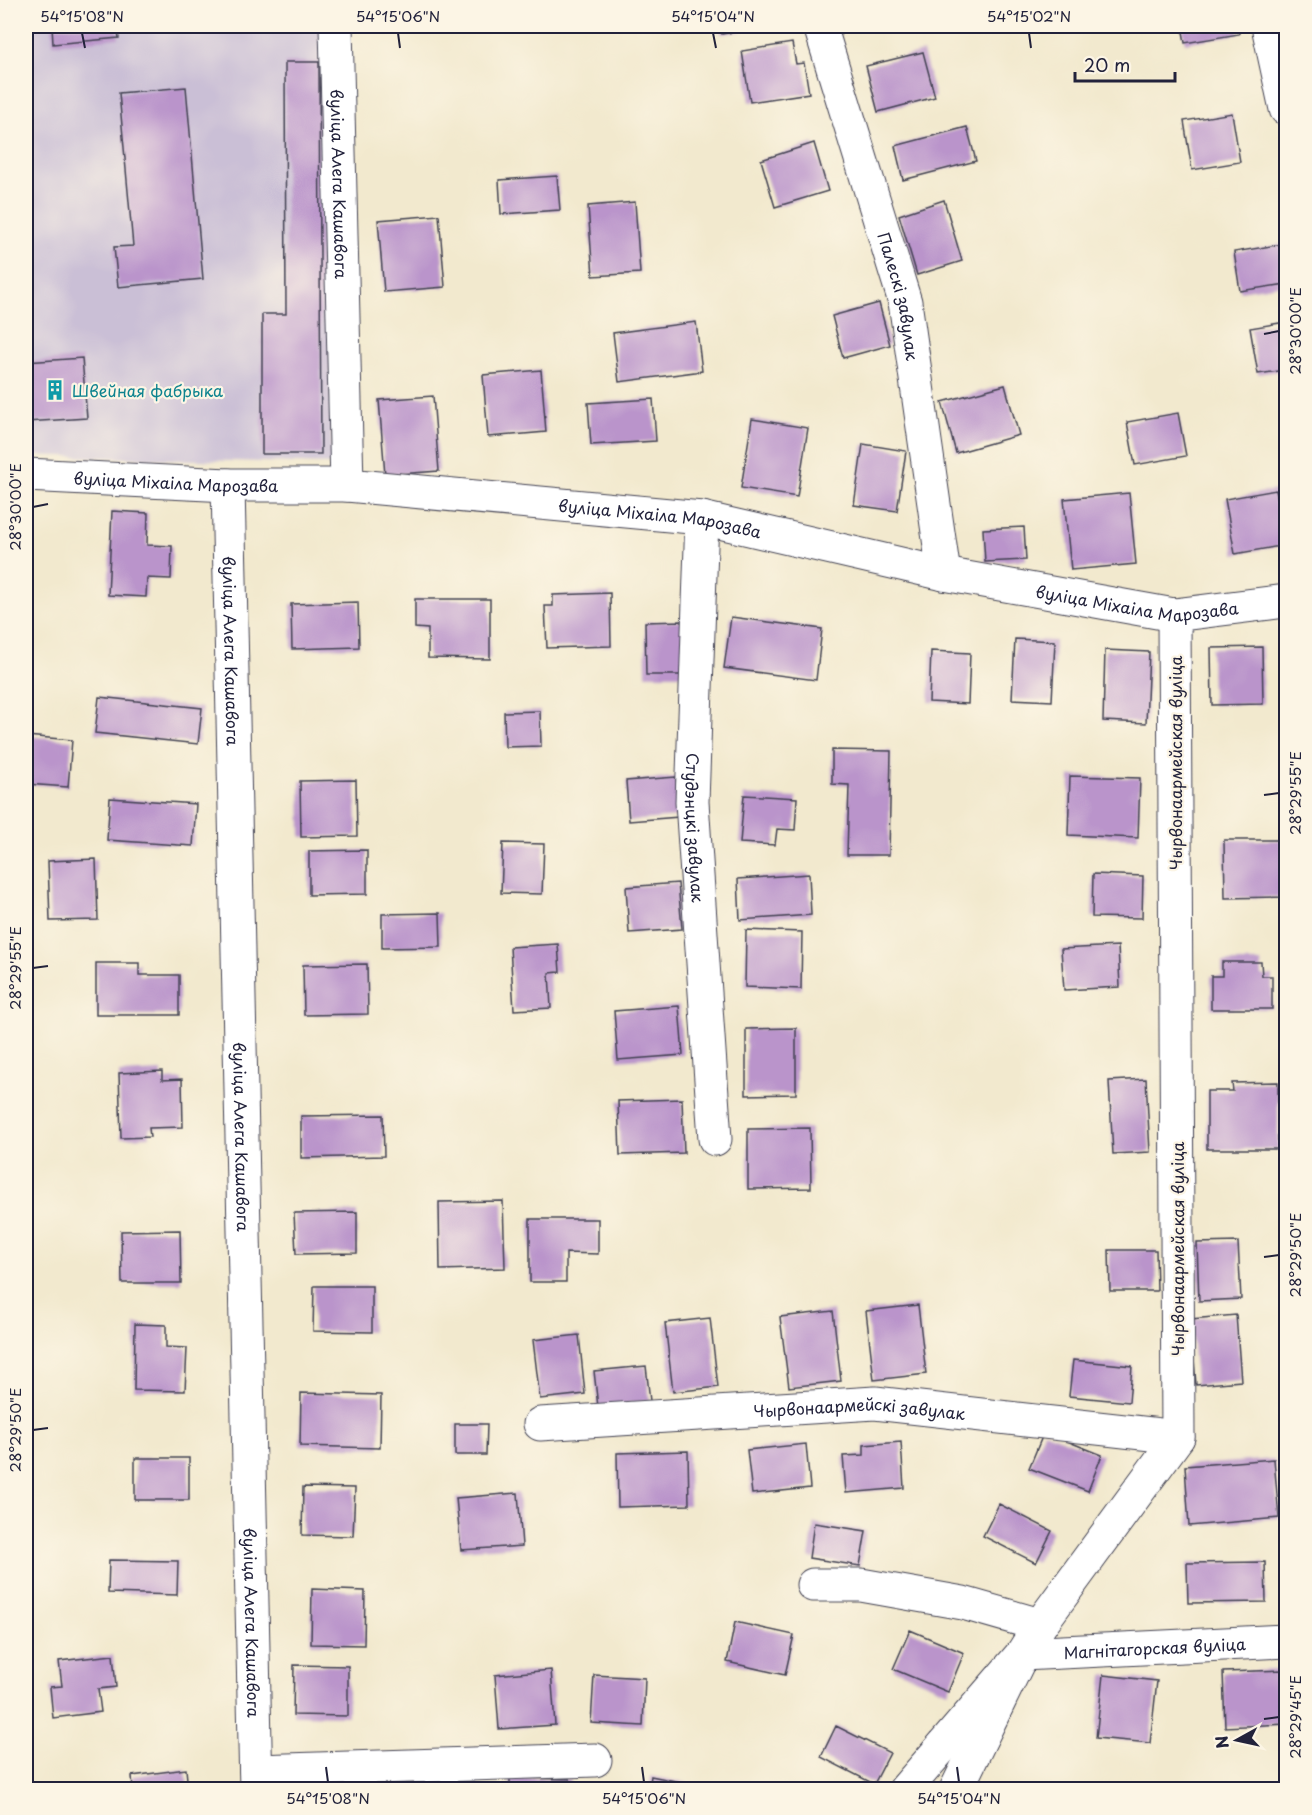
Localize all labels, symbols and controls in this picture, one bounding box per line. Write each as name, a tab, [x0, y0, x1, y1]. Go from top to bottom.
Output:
text: 54°15'08"N	[40, 4, 124, 27]
text: 54°15'06"N	[356, 4, 440, 27]
text: 54°15'04"N	[671, 4, 755, 27]
text: 54°15'02"N	[987, 4, 1071, 27]
scale bar	[1075, 45, 1176, 83]
text: 20 m	[1084, 51, 1130, 78]
street label: вуліца Алега Кашавога	[326, 89, 354, 279]
street label: Палескі завулак	[872, 229, 925, 362]
text: 28°30'00"E	[1283, 287, 1306, 375]
building icon: Швейная фабрыка	[43, 378, 67, 402]
place label: Швейная фабрыка	[72, 378, 223, 402]
text: 28°30'00"E	[3, 463, 26, 551]
street label: вуліца Міхаіла Марозава	[73, 465, 278, 497]
street label: вуліца Міхаіла Марозава	[557, 493, 764, 543]
street label: вуліца Алега Кашавога	[218, 556, 246, 746]
street label: вуліца Міхаіла Марозава	[1034, 579, 1240, 627]
street label: Чырвонаармейская вуліца	[1163, 656, 1187, 870]
text: 28°29'55"E	[1283, 751, 1306, 835]
street label: Студэнцкі завулак	[680, 753, 711, 904]
text: 28°29'55"E	[3, 926, 26, 1010]
street label: вуліца Алега Кашавога	[228, 1042, 256, 1232]
street label: Чырвонаармейская вуліца	[1165, 1142, 1189, 1356]
text: 28°29'50"E	[1283, 1213, 1306, 1297]
text: 28°29'50"E	[3, 1388, 26, 1472]
street label: Чырвонаармейскі завулак	[752, 1391, 967, 1425]
street label: вуліца Алега Кашавога	[238, 1528, 266, 1718]
street label: Магнітагорская вуліца	[1063, 1631, 1246, 1664]
text: 28°29'45"E	[1283, 1675, 1306, 1759]
north arrow	[1207, 1710, 1267, 1770]
text: N	[1208, 1734, 1234, 1750]
text: 54°15'08"N	[286, 1786, 370, 1809]
text: 54°15'06"N	[602, 1786, 686, 1809]
text: 54°15'04"N	[917, 1786, 1001, 1809]

